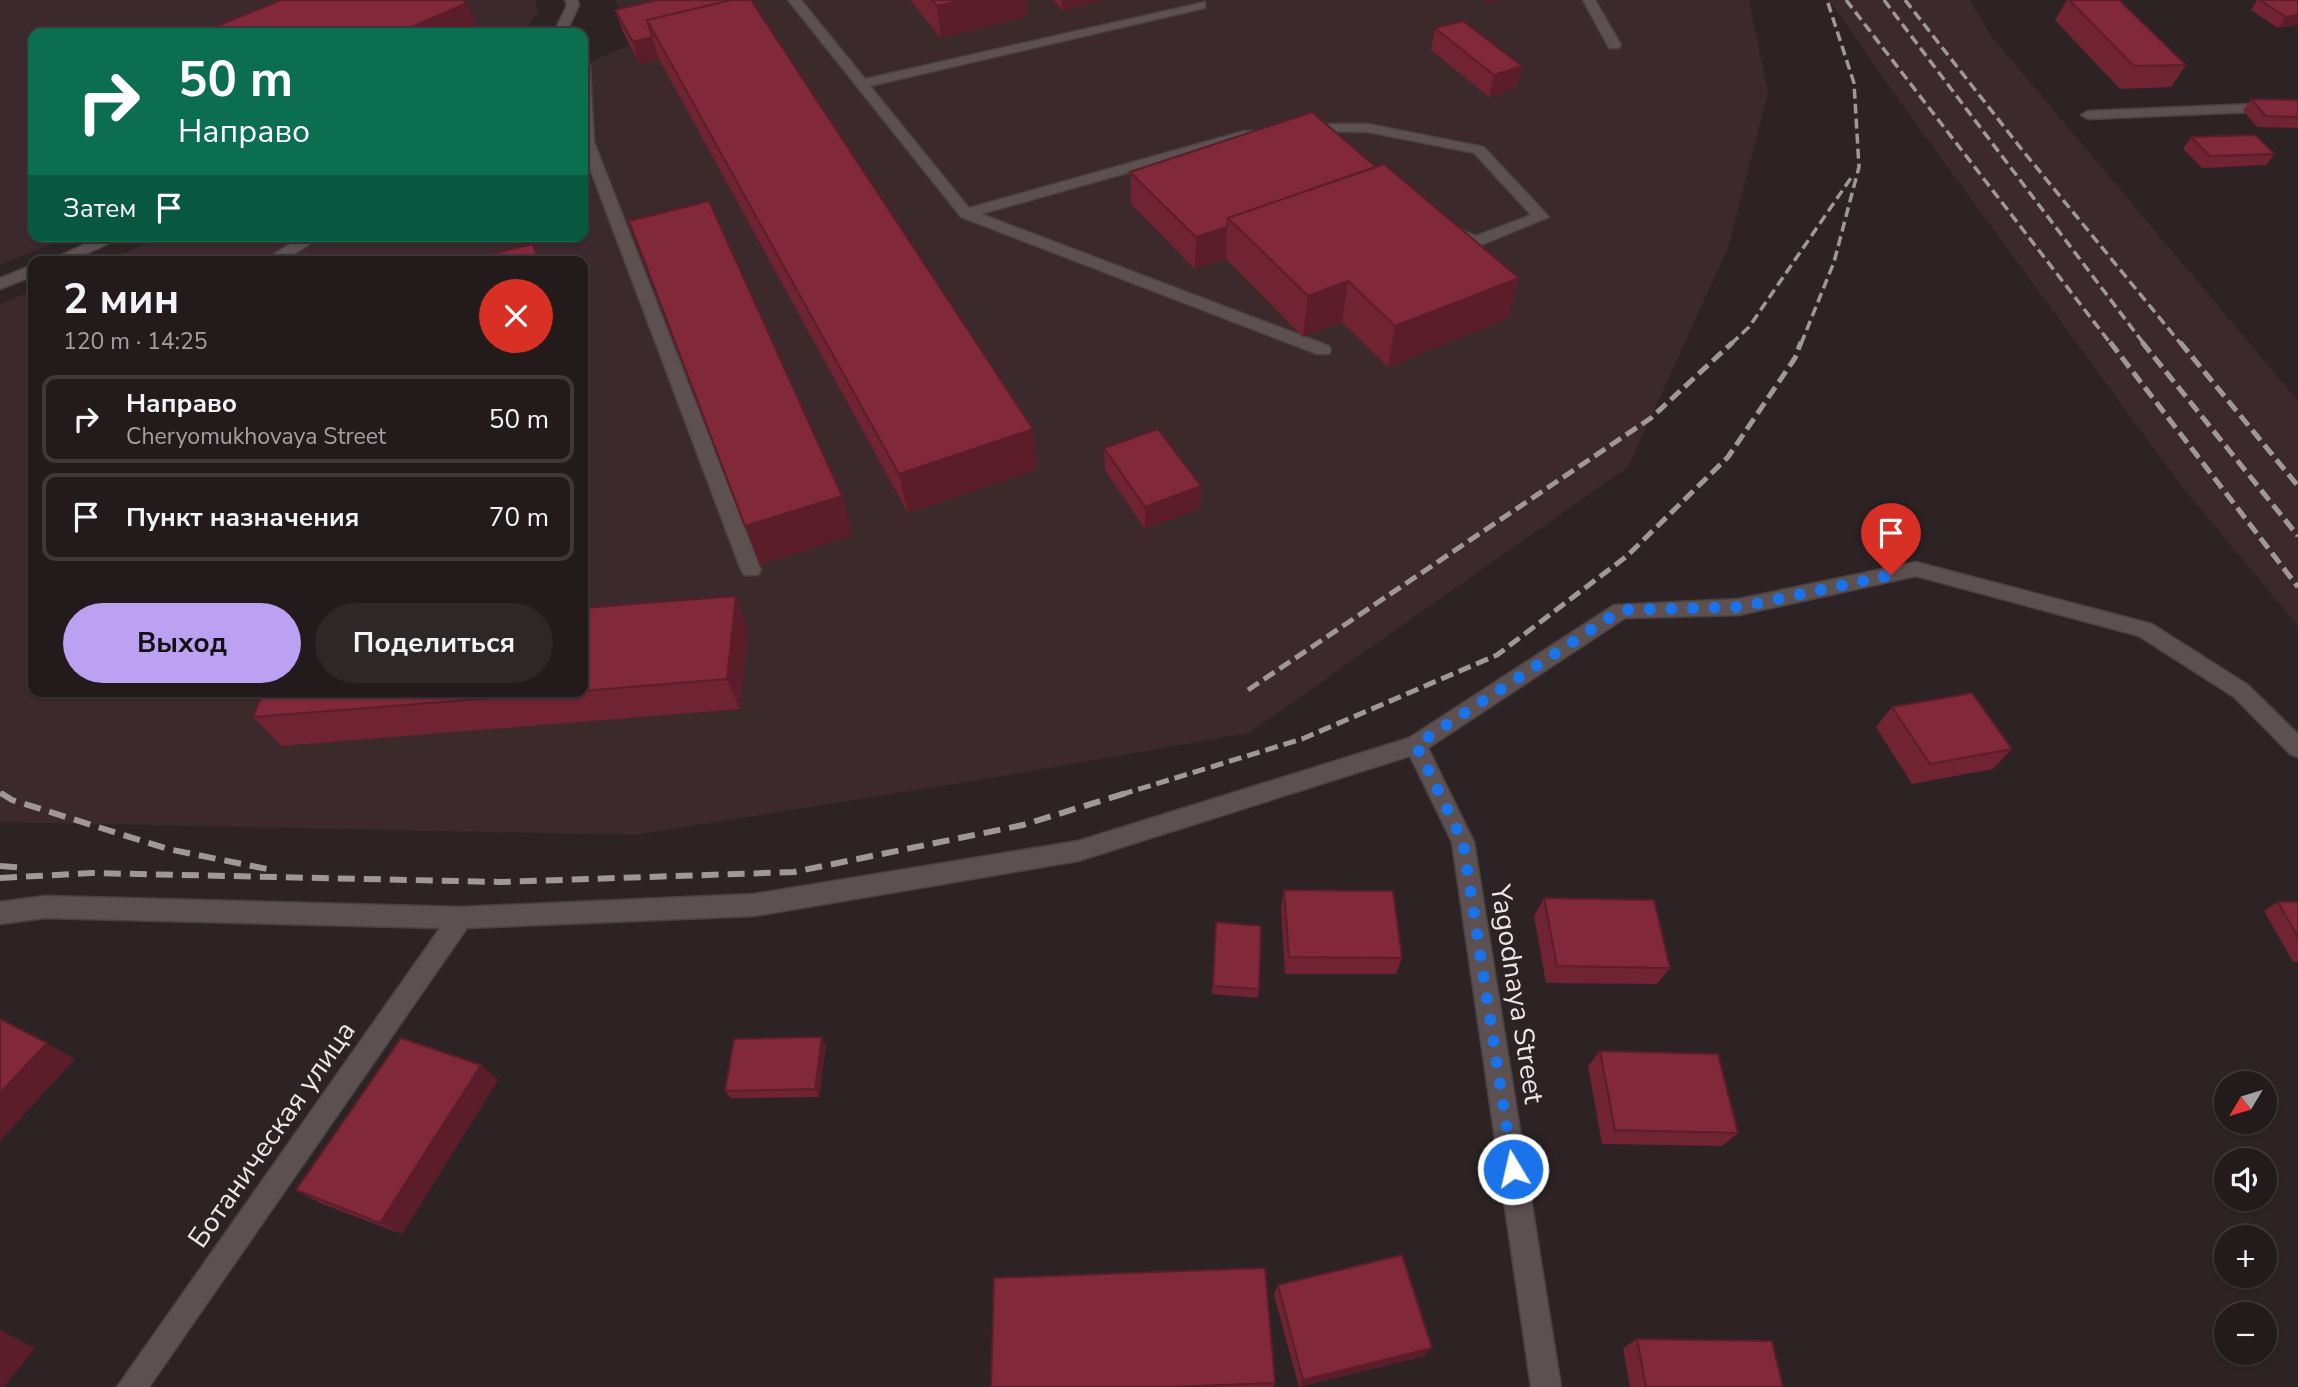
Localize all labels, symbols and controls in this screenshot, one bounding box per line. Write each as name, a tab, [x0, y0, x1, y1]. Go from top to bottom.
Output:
text: 50 m	[178, 46, 293, 113]
icon: right	[63, 56, 154, 147]
text: Направо	[178, 110, 310, 153]
icon: arrive	[150, 189, 188, 227]
text: Затем	[63, 191, 136, 226]
text: 2 мин	[63, 271, 179, 328]
button: close	[479, 279, 553, 353]
text: 120 m · 14:25	[63, 326, 208, 357]
text: Направо	[126, 386, 237, 421]
icon: right	[67, 400, 105, 438]
text: 50 m	[489, 402, 549, 437]
text: Cheryomukhovaya Street	[126, 421, 386, 452]
icon: arrive	[67, 498, 105, 536]
text: Пункт назначения	[126, 500, 359, 535]
text: 70 m	[489, 500, 549, 535]
pin	[1861, 503, 1921, 575]
icon: arrive	[1872, 514, 1910, 552]
button: Выход	[63, 603, 301, 683]
button: Поделиться	[315, 603, 553, 683]
street label: Yagodnaya Street	[1481, 881, 1553, 1106]
street label: Ботаническая улица	[179, 1014, 364, 1256]
north arrow	[2214, 1071, 2277, 1134]
map controls	[2214, 1071, 2277, 1365]
position arrow	[1476, 1132, 1550, 1206]
button: sound	[2214, 1148, 2277, 1211]
button: +	[2214, 1225, 2277, 1288]
button: −	[2214, 1302, 2277, 1365]

